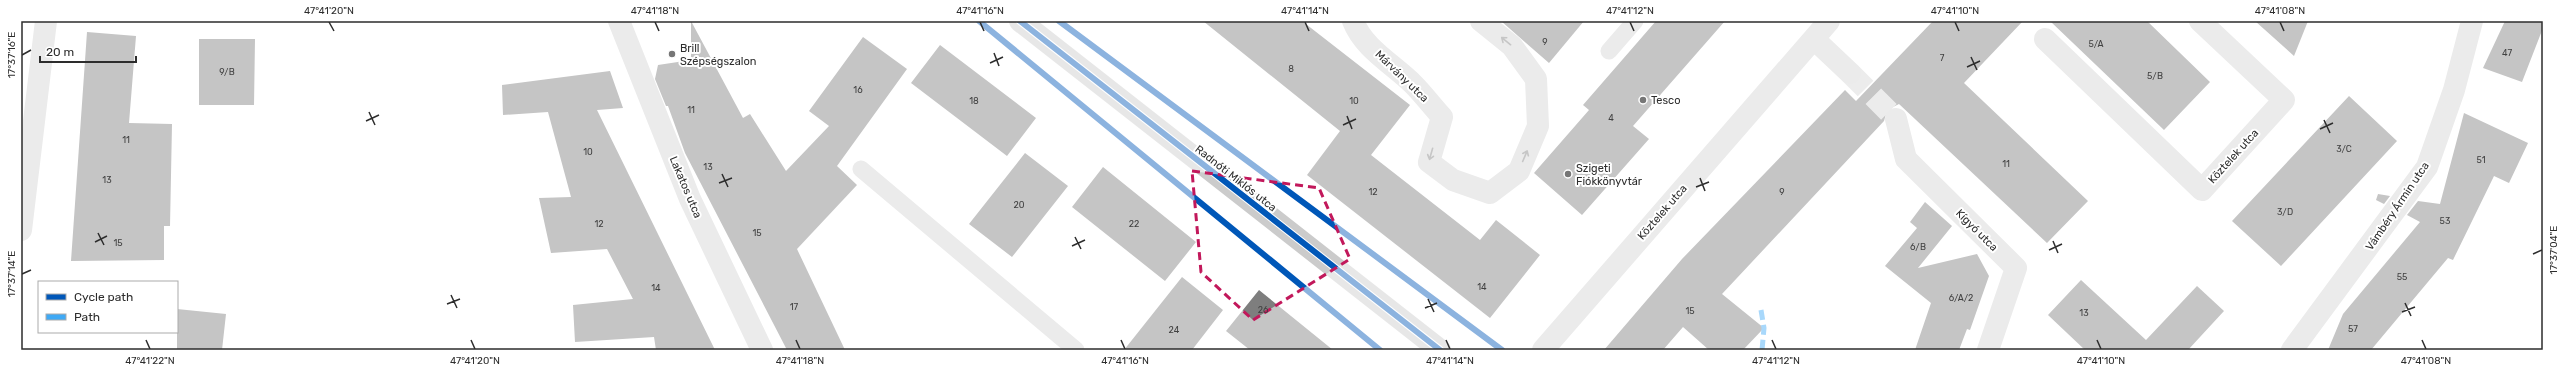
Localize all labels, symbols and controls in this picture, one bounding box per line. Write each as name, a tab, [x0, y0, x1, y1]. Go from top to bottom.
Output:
text: 47°41'20"N	[304, 5, 354, 17]
text: 47°41'18"N	[631, 5, 679, 17]
text: 47°41'16"N	[956, 5, 1004, 17]
text: 47°41'14"N	[1281, 5, 1329, 17]
text: 47°41'12"N	[1606, 5, 1654, 17]
text: 47°41'10"N	[1931, 5, 1979, 17]
text: 47°41'08"N	[2255, 5, 2305, 17]
text: 17°37'16"E	[6, 32, 18, 78]
one-way arrow	[1500, 37, 1511, 45]
house number: 9	[1542, 37, 1548, 47]
scale bar	[40, 38, 136, 64]
house number: 5/A	[2088, 39, 2104, 49]
place label: Brill Szépségszalon	[680, 42, 756, 68]
text: 20 m	[46, 45, 74, 59]
street label: Márvány utca	[1372, 48, 1431, 105]
house number: 47	[2502, 48, 2512, 58]
marker: Brill Szépségszalon	[667, 49, 677, 59]
house number: 7	[1940, 53, 1945, 63]
house number: 8	[1288, 64, 1294, 74]
house number: 9/B	[219, 67, 235, 77]
house number: 5/B	[2147, 71, 2163, 81]
house number: 16	[853, 85, 863, 95]
place label: Tesco	[1651, 94, 1680, 107]
marker: Tesco	[1638, 95, 1648, 105]
house number: 18	[969, 96, 979, 106]
house number: 10	[1349, 96, 1359, 106]
house number: 11	[687, 105, 695, 115]
house number: 4	[1608, 113, 1614, 123]
street label: Köztelek utca	[2206, 126, 2261, 186]
house number: 11	[122, 135, 130, 145]
street label: Radnóti Miklós utca	[1192, 143, 1279, 214]
house number: 3/C	[2336, 144, 2352, 154]
house number: 10	[583, 147, 593, 157]
one-way arrow	[1427, 147, 1434, 160]
one-way arrow	[1522, 150, 1529, 162]
street label: Lakatos utca	[667, 154, 704, 220]
house number: 51	[2476, 155, 2486, 165]
house number: 11	[2002, 159, 2010, 169]
street label: Vámbéry Ármin utca	[2363, 160, 2432, 253]
house number: 13	[703, 162, 713, 172]
place label: Szigeti Fiókkönyvtár	[1576, 162, 1643, 188]
marker: Szigeti Fiókkönyvtár	[1563, 169, 1573, 179]
house number: 13	[102, 175, 112, 185]
street label: Köztelek utca	[1635, 182, 1690, 243]
house number: 12	[1368, 187, 1378, 197]
house number: 9	[1779, 187, 1785, 197]
house number: 20	[1014, 200, 1025, 210]
street label: Kígyó utca	[1953, 207, 2000, 254]
house number: 3/D	[2277, 207, 2293, 217]
house number: 53	[2440, 216, 2450, 226]
house number: 12	[594, 219, 604, 229]
house number: 22	[1129, 219, 1139, 229]
text: 17°37'04"E	[2548, 226, 2560, 274]
house number: 15	[752, 228, 762, 238]
house number: 15	[113, 238, 123, 248]
house number: 6/B	[1910, 242, 1926, 252]
text: 17°37'14"E	[6, 251, 18, 297]
house number: 55	[2397, 272, 2407, 282]
legend	[38, 281, 178, 333]
house number: 14	[1477, 282, 1487, 292]
house number: 14	[651, 283, 661, 293]
text: Cycle path	[74, 290, 133, 304]
house number: 6/A/2	[1949, 293, 1973, 303]
house number: 17	[790, 302, 799, 312]
house number: 26	[1258, 305, 1269, 315]
house number: 15	[1685, 306, 1695, 316]
house number: 13	[2079, 308, 2089, 318]
text: Path	[74, 310, 100, 324]
house number: 57	[2348, 324, 2358, 334]
house number: 24	[1169, 325, 1180, 335]
text: 47°41'22"N	[125, 355, 175, 367]
text: 47°41'20"N	[450, 355, 500, 367]
text: 47°41'18"N	[776, 355, 824, 367]
text: 47°41'16"N	[1101, 355, 1149, 367]
text: 47°41'14"N	[1426, 355, 1474, 367]
text: 47°41'12"N	[1752, 355, 1800, 367]
text: 47°41'10"N	[2077, 355, 2125, 367]
text: 47°41'08"N	[2401, 355, 2451, 367]

